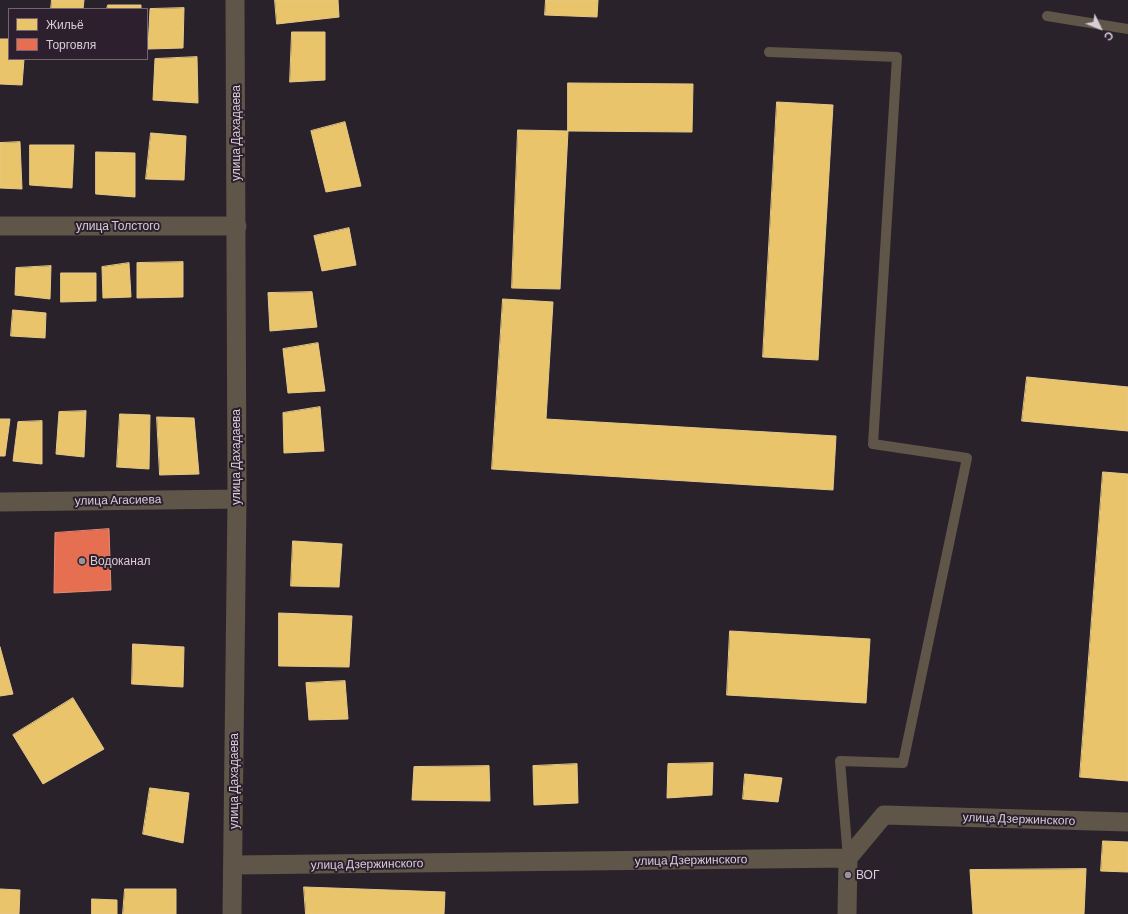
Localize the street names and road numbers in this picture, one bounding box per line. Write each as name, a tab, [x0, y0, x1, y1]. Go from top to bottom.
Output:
street label: улица Дахадаева	[229, 85, 243, 181]
street label: улица Толстого	[76, 219, 160, 233]
street label: улица Дахадаева	[229, 409, 243, 505]
street label: улица Агасиева	[75, 492, 161, 508]
street label: улица Дахадаева	[227, 733, 241, 829]
street label: улица Дзержинского	[962, 810, 1076, 828]
street label: улица Дзержинского	[634, 852, 748, 868]
street label: улица Дзержинского	[310, 856, 424, 872]

